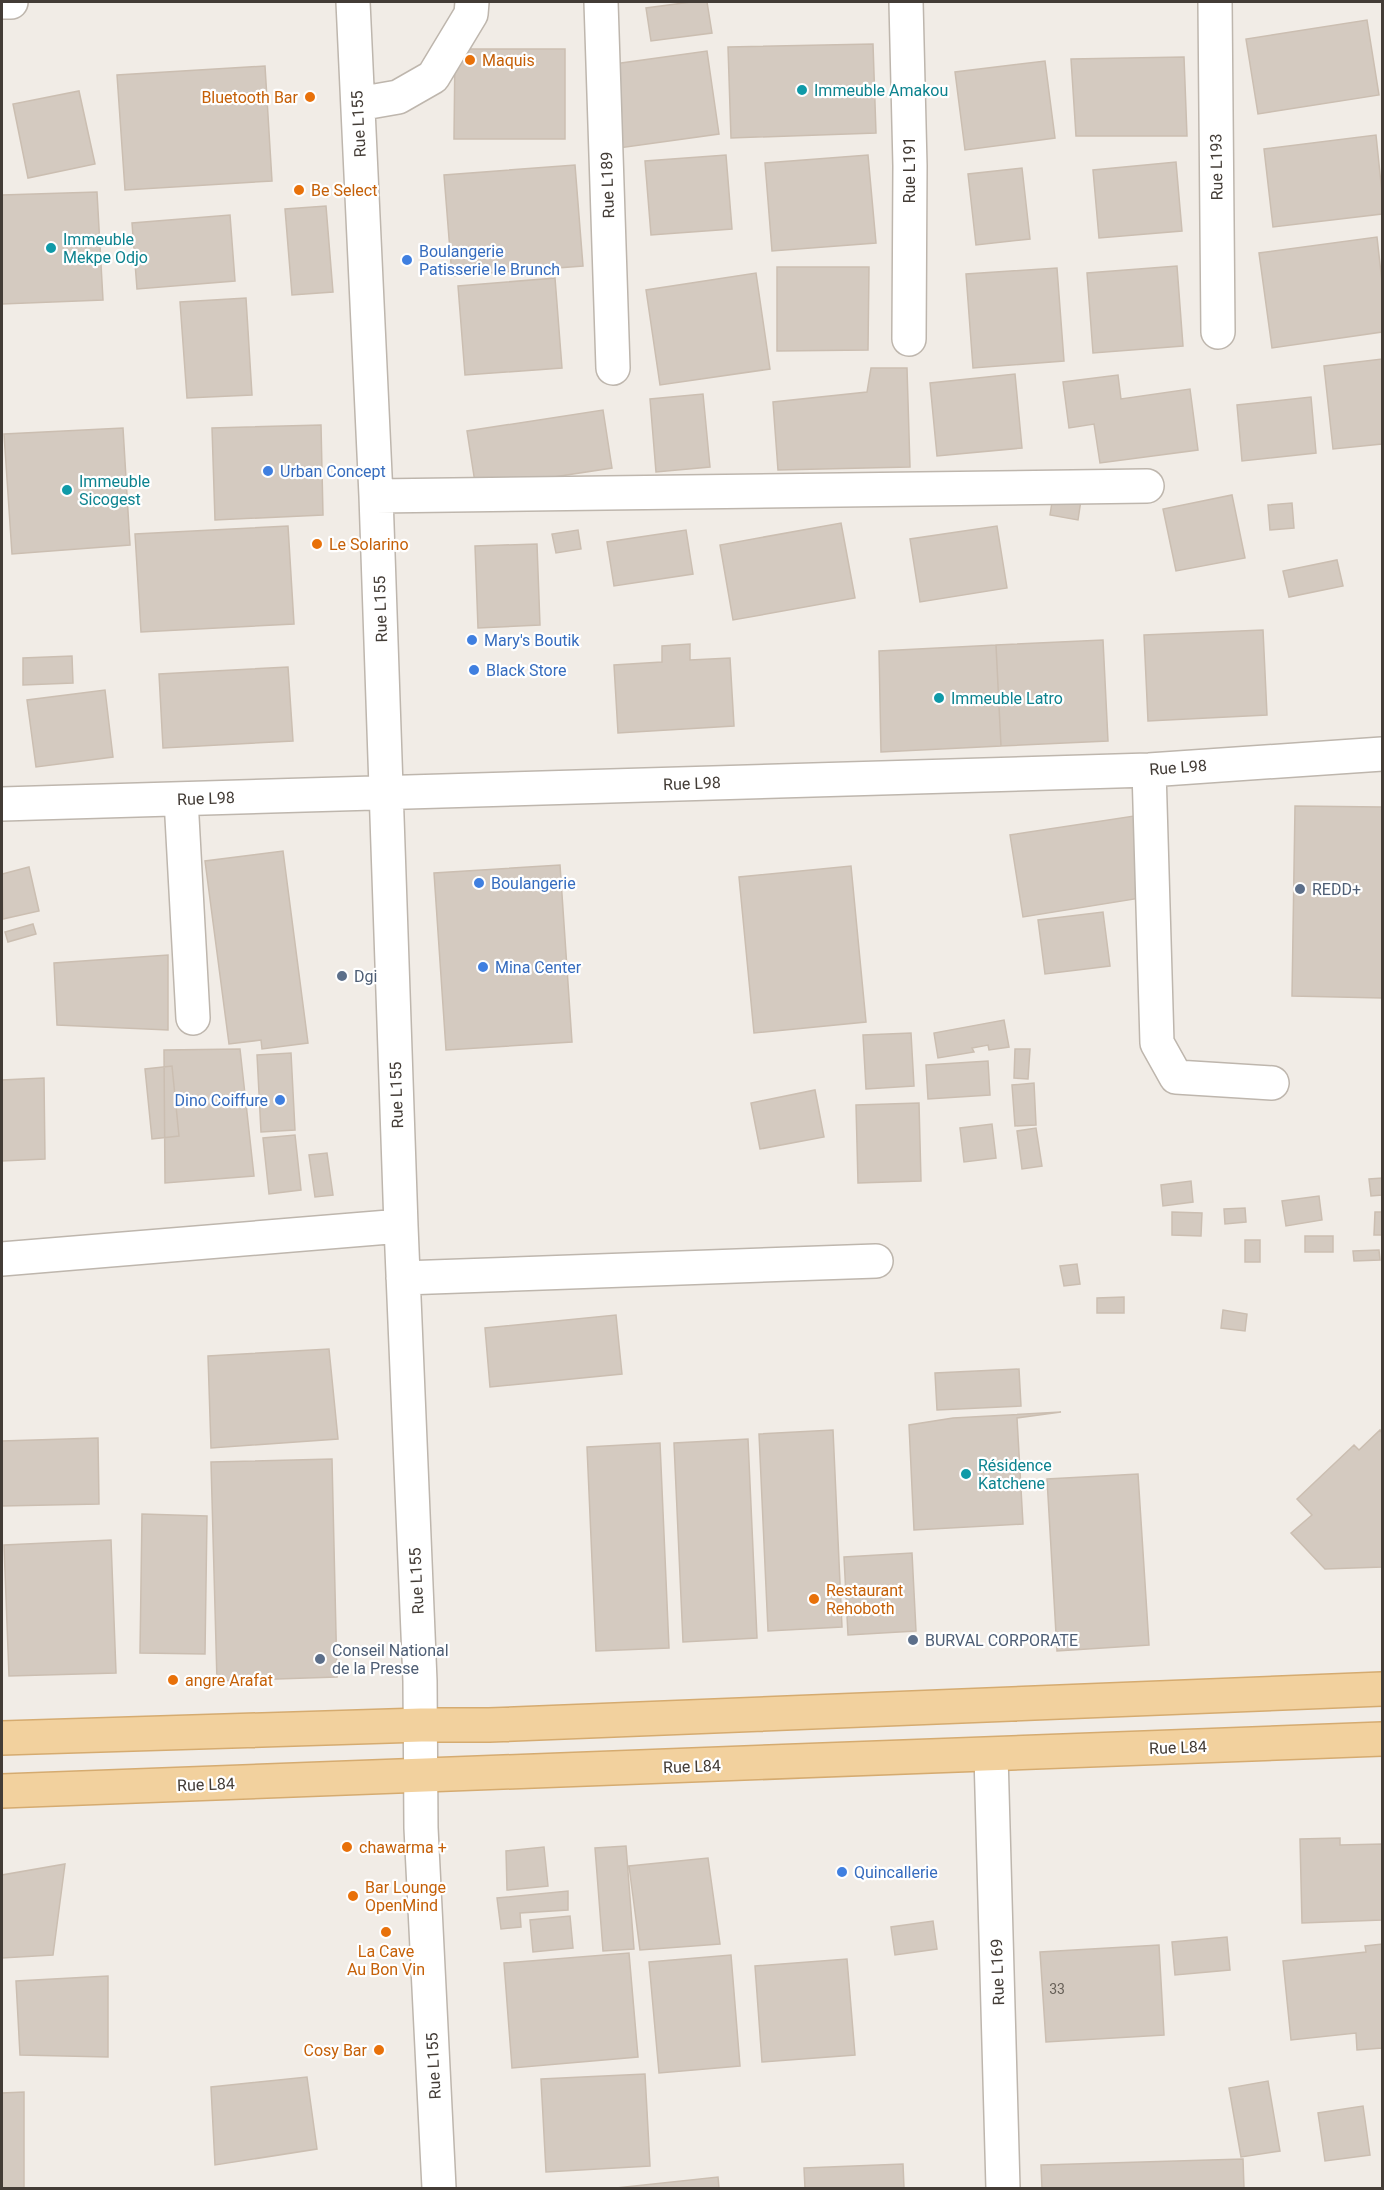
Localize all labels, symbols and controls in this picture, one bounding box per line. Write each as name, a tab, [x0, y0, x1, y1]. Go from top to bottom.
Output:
place label: Maquis	[482, 51, 535, 70]
marker: Maquis	[463, 53, 477, 67]
place label: Immeuble Amakou	[814, 81, 948, 100]
marker: Immeuble Amakou	[795, 83, 809, 97]
place label: Bluetooth Bar	[201, 88, 299, 107]
marker: Bluetooth Bar	[303, 90, 317, 104]
street label: Rue L155	[347, 90, 370, 158]
street label: Rue L193	[1206, 133, 1227, 201]
street label: Rue L191	[900, 137, 919, 203]
street label: Rue L189	[597, 151, 618, 219]
place label: Be Select	[311, 181, 377, 200]
marker: Be Select	[292, 183, 306, 197]
place label: Immeuble Mekpe Odjo	[63, 230, 148, 267]
marker: Immeuble Mekpe Odjo	[44, 241, 58, 255]
place label: Boulangerie Patisserie le Brunch	[419, 242, 560, 279]
marker: Boulangerie Patisserie le Brunch	[400, 253, 414, 267]
place label: Urban Concept	[280, 462, 386, 481]
marker: Urban Concept	[261, 464, 275, 478]
place label: Immeuble Sicogest	[79, 472, 150, 509]
marker: Immeuble Sicogest	[60, 483, 74, 497]
place label: Le Solarino	[329, 535, 409, 554]
marker: Le Solarino	[310, 537, 324, 551]
street label: Rue L155	[370, 575, 391, 643]
place label: Mary's Boutik	[484, 631, 580, 650]
marker: Mary's Boutik	[465, 633, 479, 647]
place label: Black Store	[486, 661, 566, 680]
marker: Black Store	[467, 663, 481, 677]
place label: Immeuble Latro	[951, 689, 1063, 708]
marker: Immeuble Latro	[932, 691, 946, 705]
street label: Rue L98	[1149, 756, 1208, 779]
street label: Rue L98	[663, 773, 721, 794]
street label: Rue L98	[177, 788, 235, 809]
place label: Boulangerie	[491, 874, 576, 893]
marker: Boulangerie	[472, 876, 486, 890]
place label: REDD+	[1312, 880, 1361, 899]
marker: REDD+	[1293, 882, 1307, 896]
place label: Mina Center	[495, 958, 582, 977]
marker: Mina Center	[476, 960, 490, 974]
place label: Dgi	[354, 967, 377, 986]
marker: Dgi	[335, 969, 349, 983]
street label: Rue L155	[386, 1061, 407, 1129]
place label: Dino Coiffure	[175, 1091, 268, 1110]
marker: Dino Coiffure	[273, 1093, 287, 1107]
place label: Résidence Katchene	[978, 1456, 1052, 1493]
marker: Résidence Katchene	[959, 1467, 973, 1481]
street label: Rue L155	[405, 1547, 428, 1615]
place label: Restaurant Rehoboth	[826, 1581, 903, 1618]
marker: Restaurant Rehoboth	[807, 1592, 821, 1606]
place label: BURVAL CORPORATE	[925, 1631, 1078, 1650]
marker: BURVAL CORPORATE	[906, 1633, 920, 1647]
place label: Conseil National de la Presse	[332, 1641, 449, 1678]
marker: Conseil National de la Presse	[313, 1652, 327, 1666]
place label: angre Arafat	[185, 1671, 273, 1690]
marker: angre Arafat	[166, 1673, 180, 1687]
street label: Rue L84	[1149, 1737, 1207, 1758]
street label: Rue L84	[663, 1756, 721, 1777]
street label: Rue L84	[177, 1774, 235, 1795]
place label: chawarma +	[359, 1838, 447, 1857]
marker: chawarma +	[340, 1840, 354, 1854]
place label: Quincallerie	[854, 1863, 938, 1882]
marker: Quincallerie	[835, 1865, 849, 1879]
place label: Bar Lounge OpenMind	[365, 1878, 446, 1915]
marker: Bar Lounge OpenMind	[346, 1889, 360, 1903]
marker: La Cave Au Bon Vin	[379, 1925, 393, 1939]
street label: Rue L169	[987, 1938, 1008, 2006]
place label: La Cave Au Bon Vin	[347, 1942, 425, 1979]
house number: 33	[1049, 1981, 1065, 1997]
street label: Rue L155	[422, 2032, 445, 2100]
place label: Cosy Bar	[304, 2041, 368, 2060]
marker: Cosy Bar	[372, 2043, 386, 2057]

